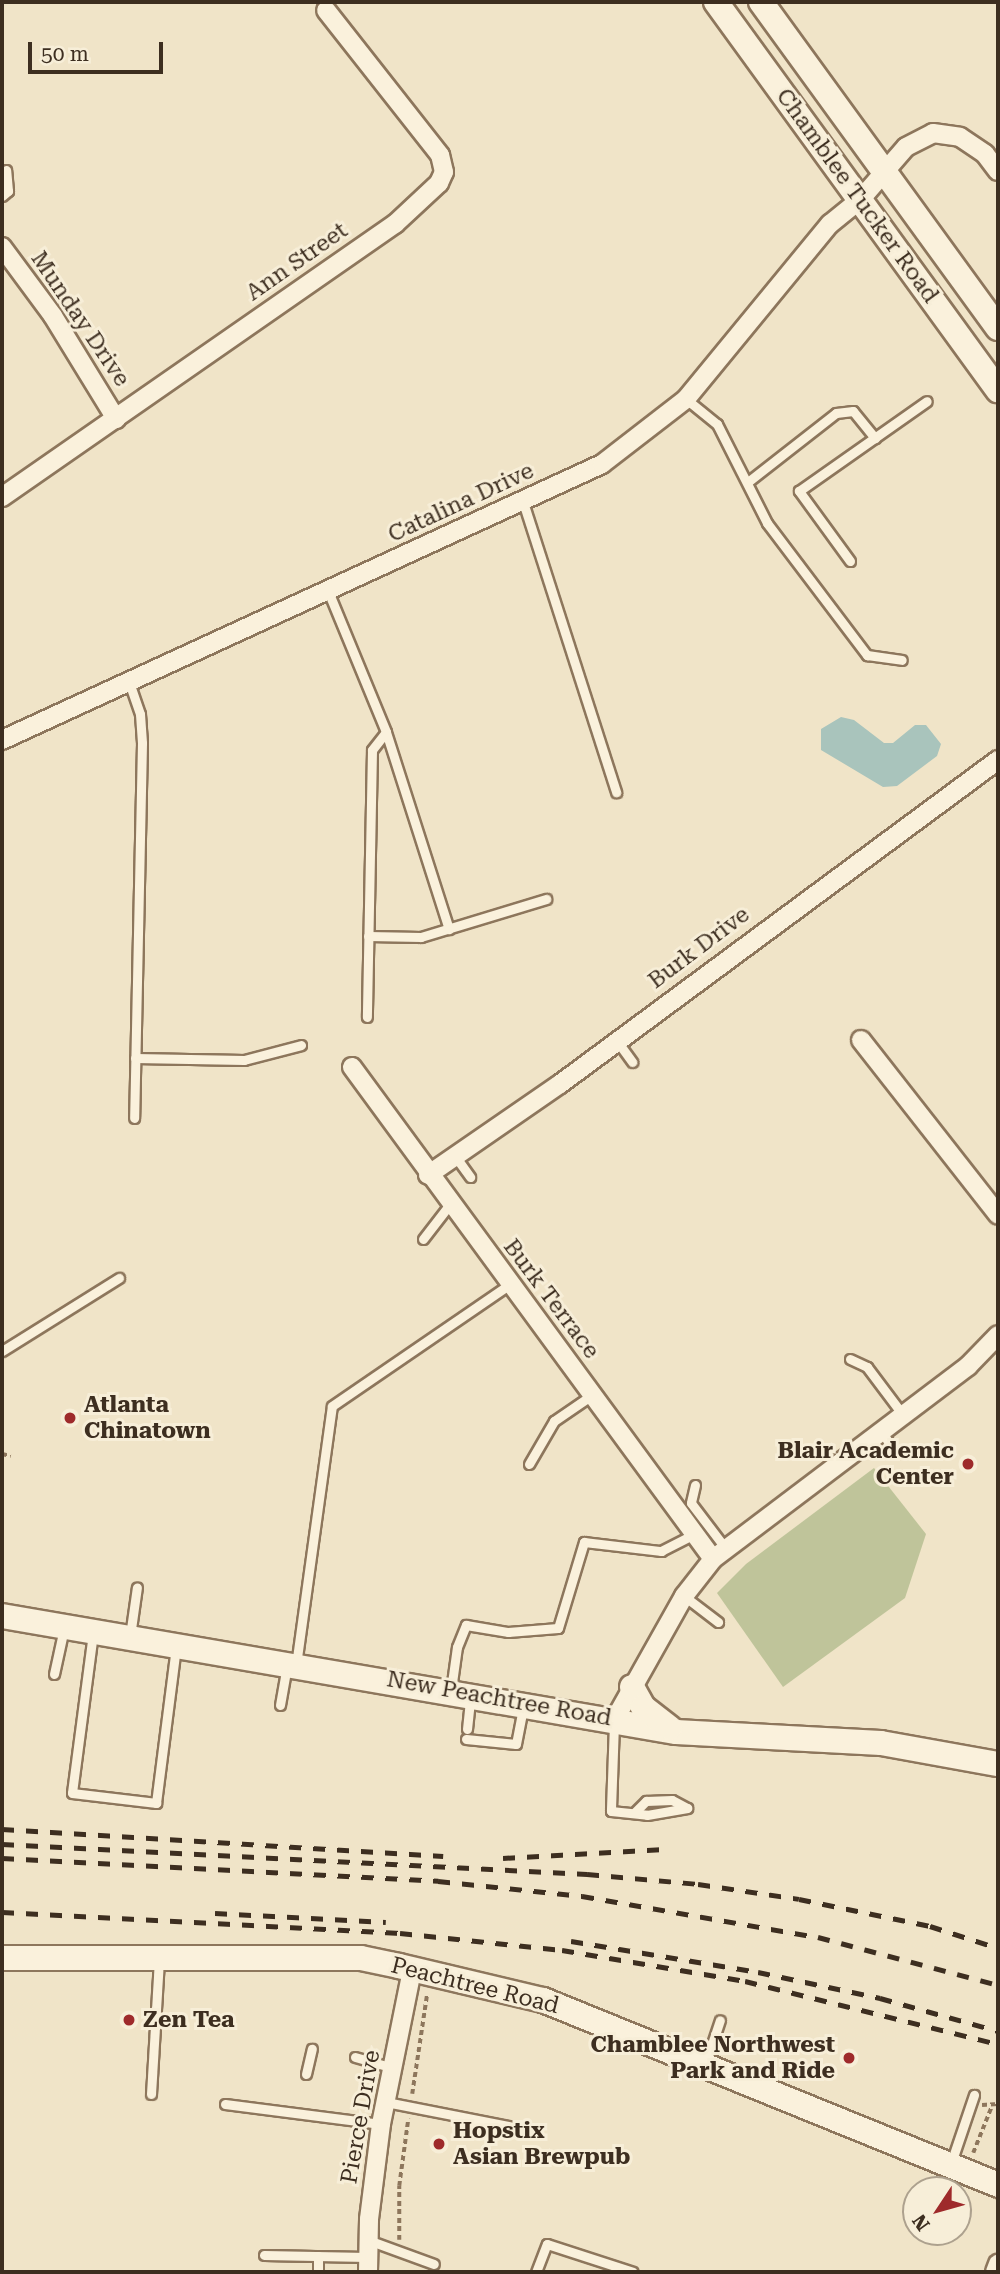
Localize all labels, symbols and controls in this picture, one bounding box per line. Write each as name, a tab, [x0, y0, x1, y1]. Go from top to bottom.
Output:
scale bar	[32, 28, 166, 72]
text: 50 m	[41, 42, 89, 66]
street label: Chamblee Tucker Road	[770, 83, 944, 309]
street label: Ann Street	[241, 217, 353, 307]
street label: Munday Drive	[25, 246, 135, 392]
street label: Catalina Drive	[384, 457, 538, 549]
street label: Burk Drive	[643, 901, 755, 995]
street label: Burk Terrace	[497, 1234, 605, 1364]
place label: Atlanta Chinatown	[84, 1391, 211, 1445]
marker: Atlanta Chinatown	[62, 1410, 78, 1426]
place label: Blair Academic Center	[777, 1437, 954, 1491]
marker: Blair Academic Center	[960, 1456, 976, 1472]
street label: New Peachtree Road	[385, 1666, 613, 1732]
street label: Peachtree Road	[388, 1952, 562, 2020]
place label: Zen Tea	[143, 2006, 235, 2034]
marker: Zen Tea	[121, 2012, 137, 2028]
place label: Chamblee Northwest Park and Ride	[591, 2031, 835, 2085]
street label: Pierce Drive	[336, 2048, 386, 2186]
marker: Chamblee Northwest Park and Ride	[841, 2050, 857, 2066]
place label: Hopstix Asian Brewpub	[453, 2117, 630, 2171]
marker: Hopstix Asian Brewpub	[431, 2136, 447, 2152]
north arrow	[902, 2176, 972, 2246]
text: N	[908, 2210, 935, 2235]

